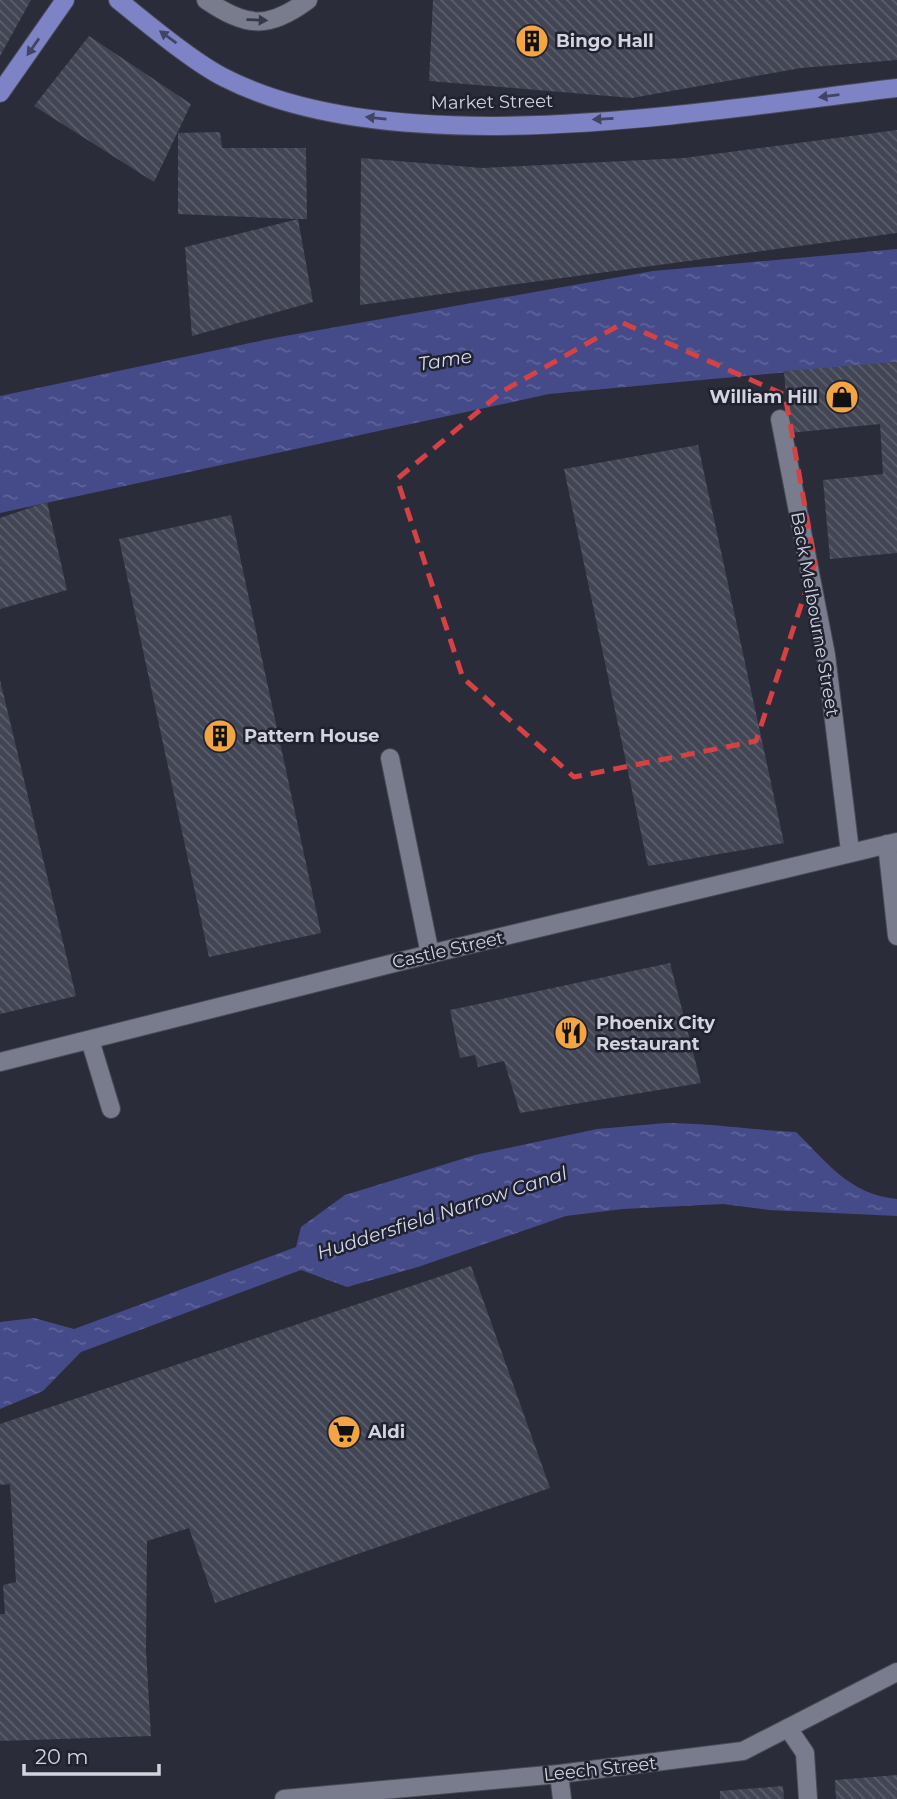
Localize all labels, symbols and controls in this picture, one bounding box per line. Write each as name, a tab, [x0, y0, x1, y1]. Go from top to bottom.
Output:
one-way arrow	[246, 15, 268, 26]
building icon: Bingo Hall	[513, 22, 551, 60]
one-way arrow	[159, 30, 177, 44]
place label: Bingo Hall	[556, 30, 654, 52]
one-way arrow	[26, 38, 40, 56]
street label: Market Street	[431, 90, 553, 114]
one-way arrow	[818, 91, 840, 102]
one-way arrow	[365, 113, 387, 124]
one-way arrow	[592, 114, 614, 125]
water label: Tame	[416, 344, 474, 376]
shop icon: William Hill	[823, 378, 861, 416]
place label: William Hill	[710, 386, 818, 408]
street label: Back Melbourne Street	[786, 510, 844, 718]
building icon: Pattern House	[201, 717, 239, 755]
place label: Pattern House	[244, 725, 379, 747]
street label: Castle Street	[390, 926, 506, 974]
place label: Phoenix City Restaurant	[596, 1012, 715, 1055]
restaurant icon: Phoenix City Restaurant	[552, 1014, 590, 1052]
water label: Huddersfield Narrow Canal	[314, 1161, 571, 1264]
supermarket icon: Aldi	[325, 1413, 363, 1451]
place label: Aldi	[367, 1421, 405, 1443]
scale bar	[24, 1732, 159, 1776]
text: 20 m	[35, 1744, 89, 1769]
street label: Leech Street	[542, 1752, 658, 1786]

